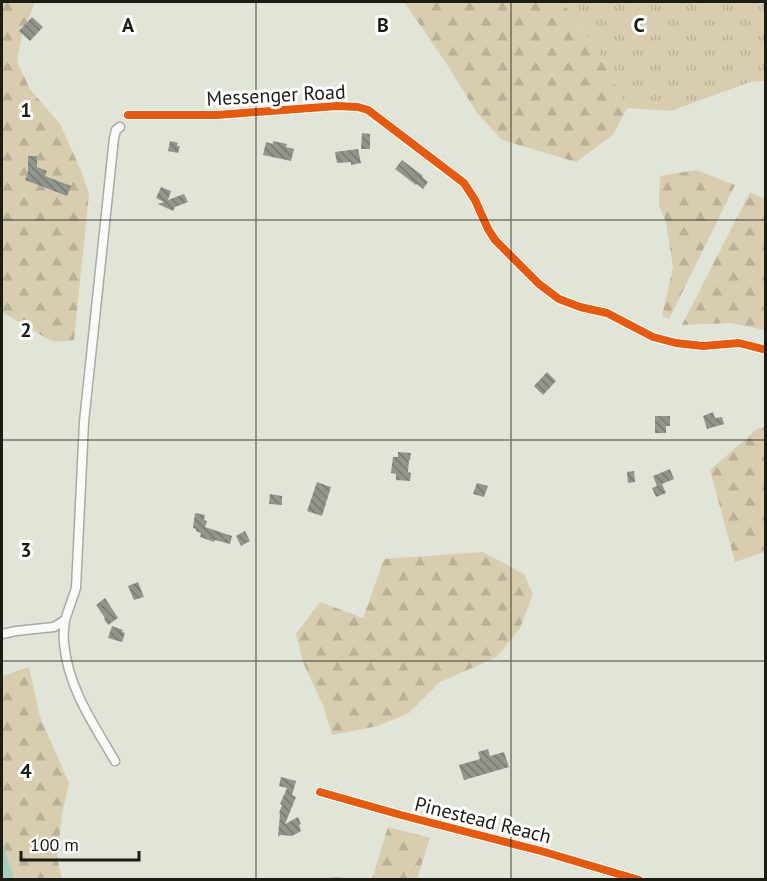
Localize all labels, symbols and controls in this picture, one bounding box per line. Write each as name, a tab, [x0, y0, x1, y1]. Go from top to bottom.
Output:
text: A	[122, 12, 135, 38]
text: B	[377, 12, 389, 38]
text: C	[633, 12, 645, 38]
street label: Messenger Road	[206, 78, 346, 112]
text: 1	[20, 97, 32, 123]
text: 2	[20, 317, 32, 343]
text: 3	[20, 537, 32, 563]
text: 4	[20, 758, 32, 784]
street label: Pinestead Reach	[412, 790, 554, 850]
scale bar	[21, 824, 140, 862]
text: 100 m	[30, 833, 79, 856]

